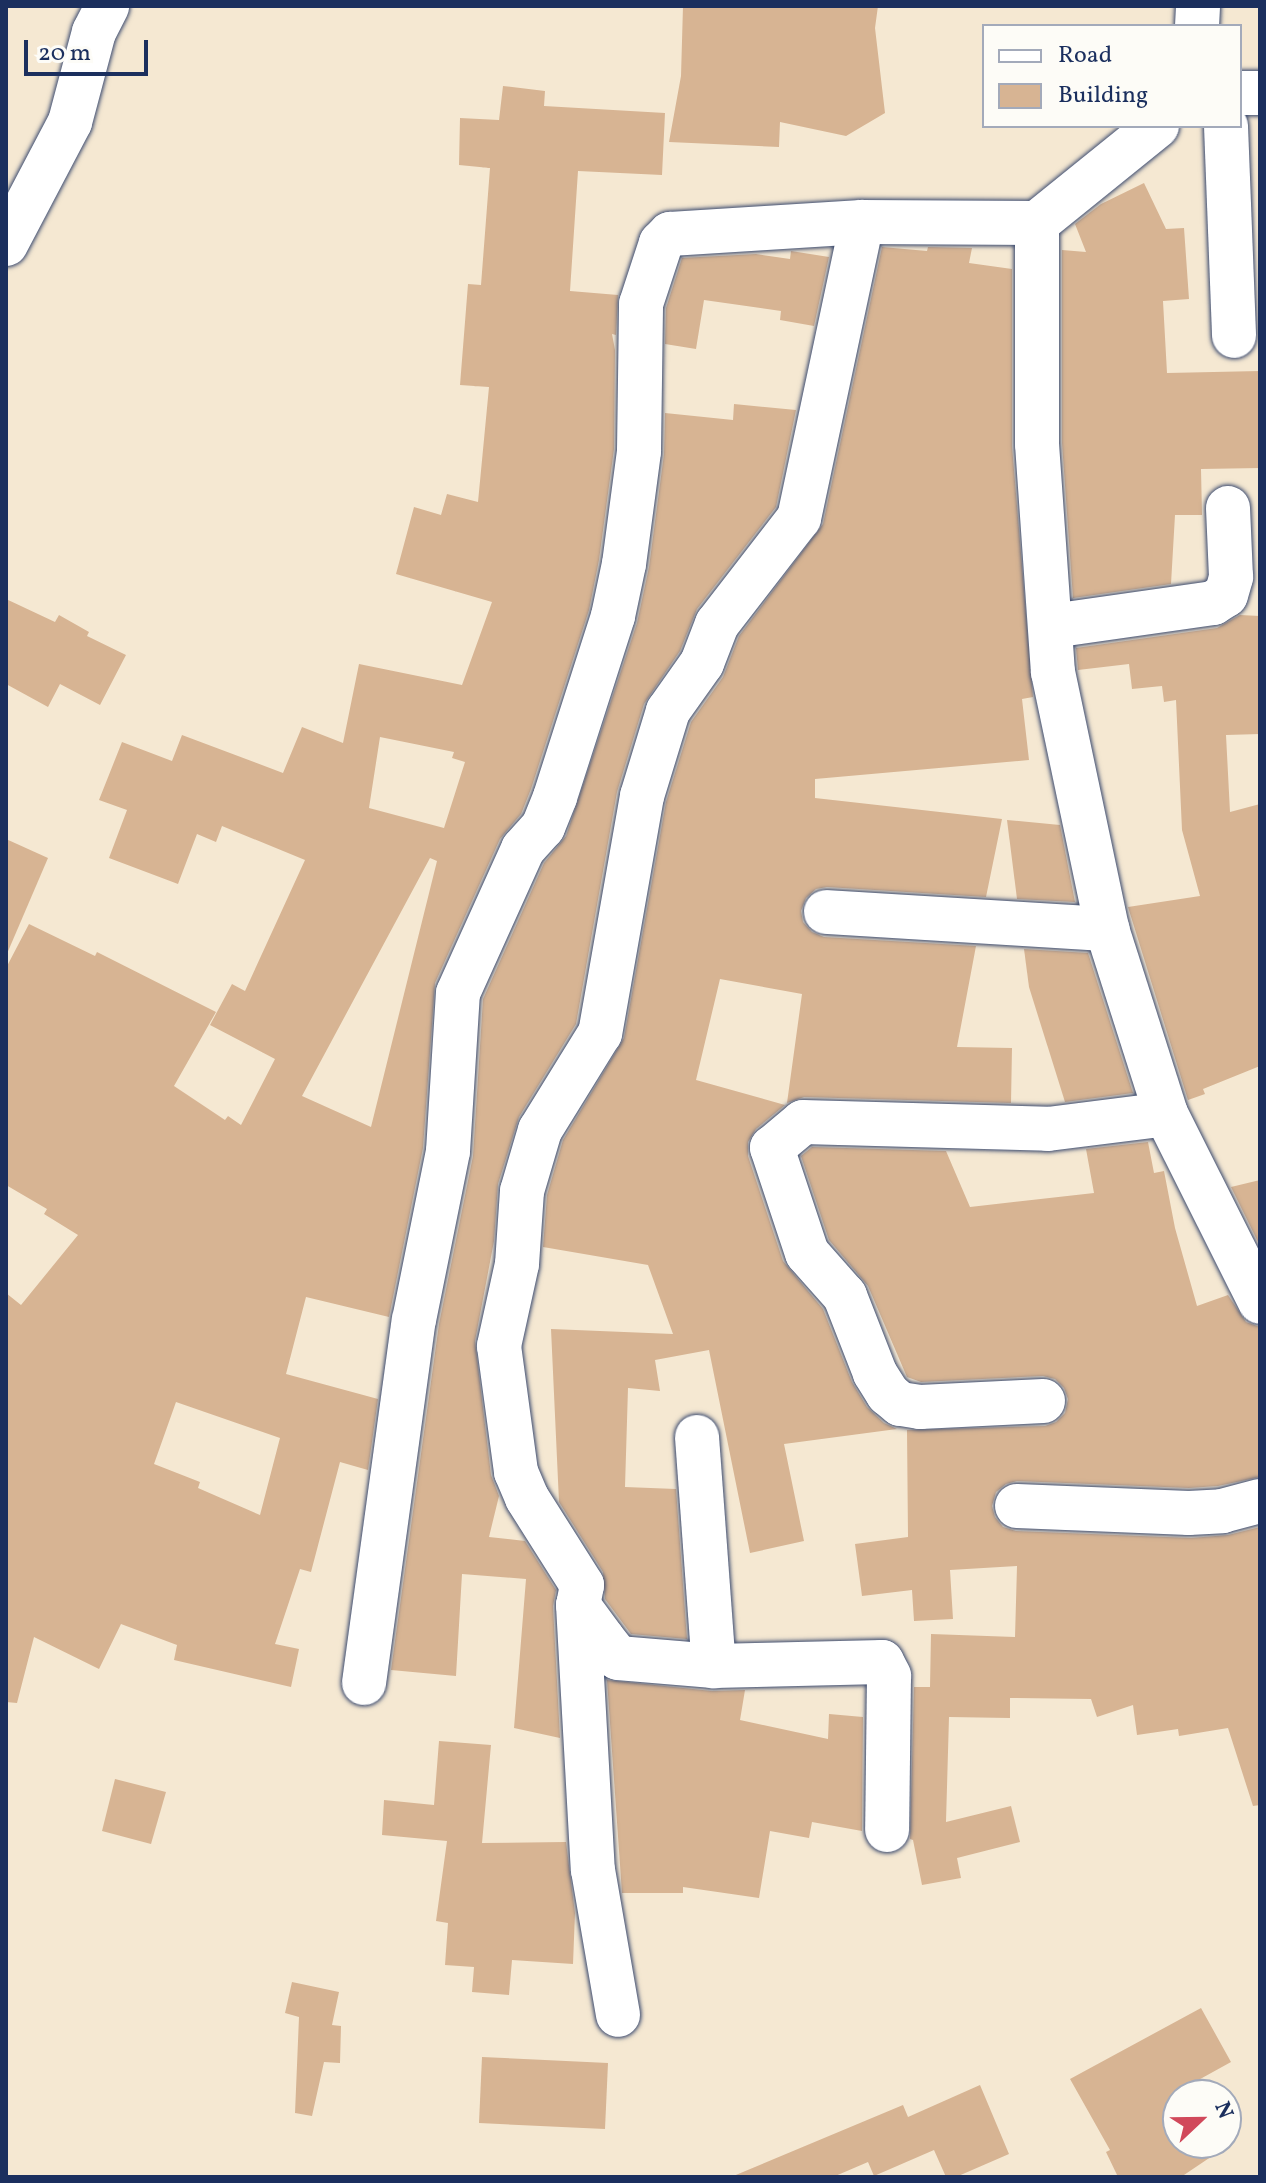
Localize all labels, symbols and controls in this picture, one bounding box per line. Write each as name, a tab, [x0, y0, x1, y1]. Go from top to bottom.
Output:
scale bar	[28, 24, 152, 74]
legend	[982, 24, 1242, 128]
text: 20 m	[38, 37, 91, 71]
text: Road	[1058, 39, 1112, 73]
text: Building	[1058, 79, 1148, 113]
north arrow	[1162, 2079, 1242, 2159]
text: N	[1205, 2097, 1240, 2124]

